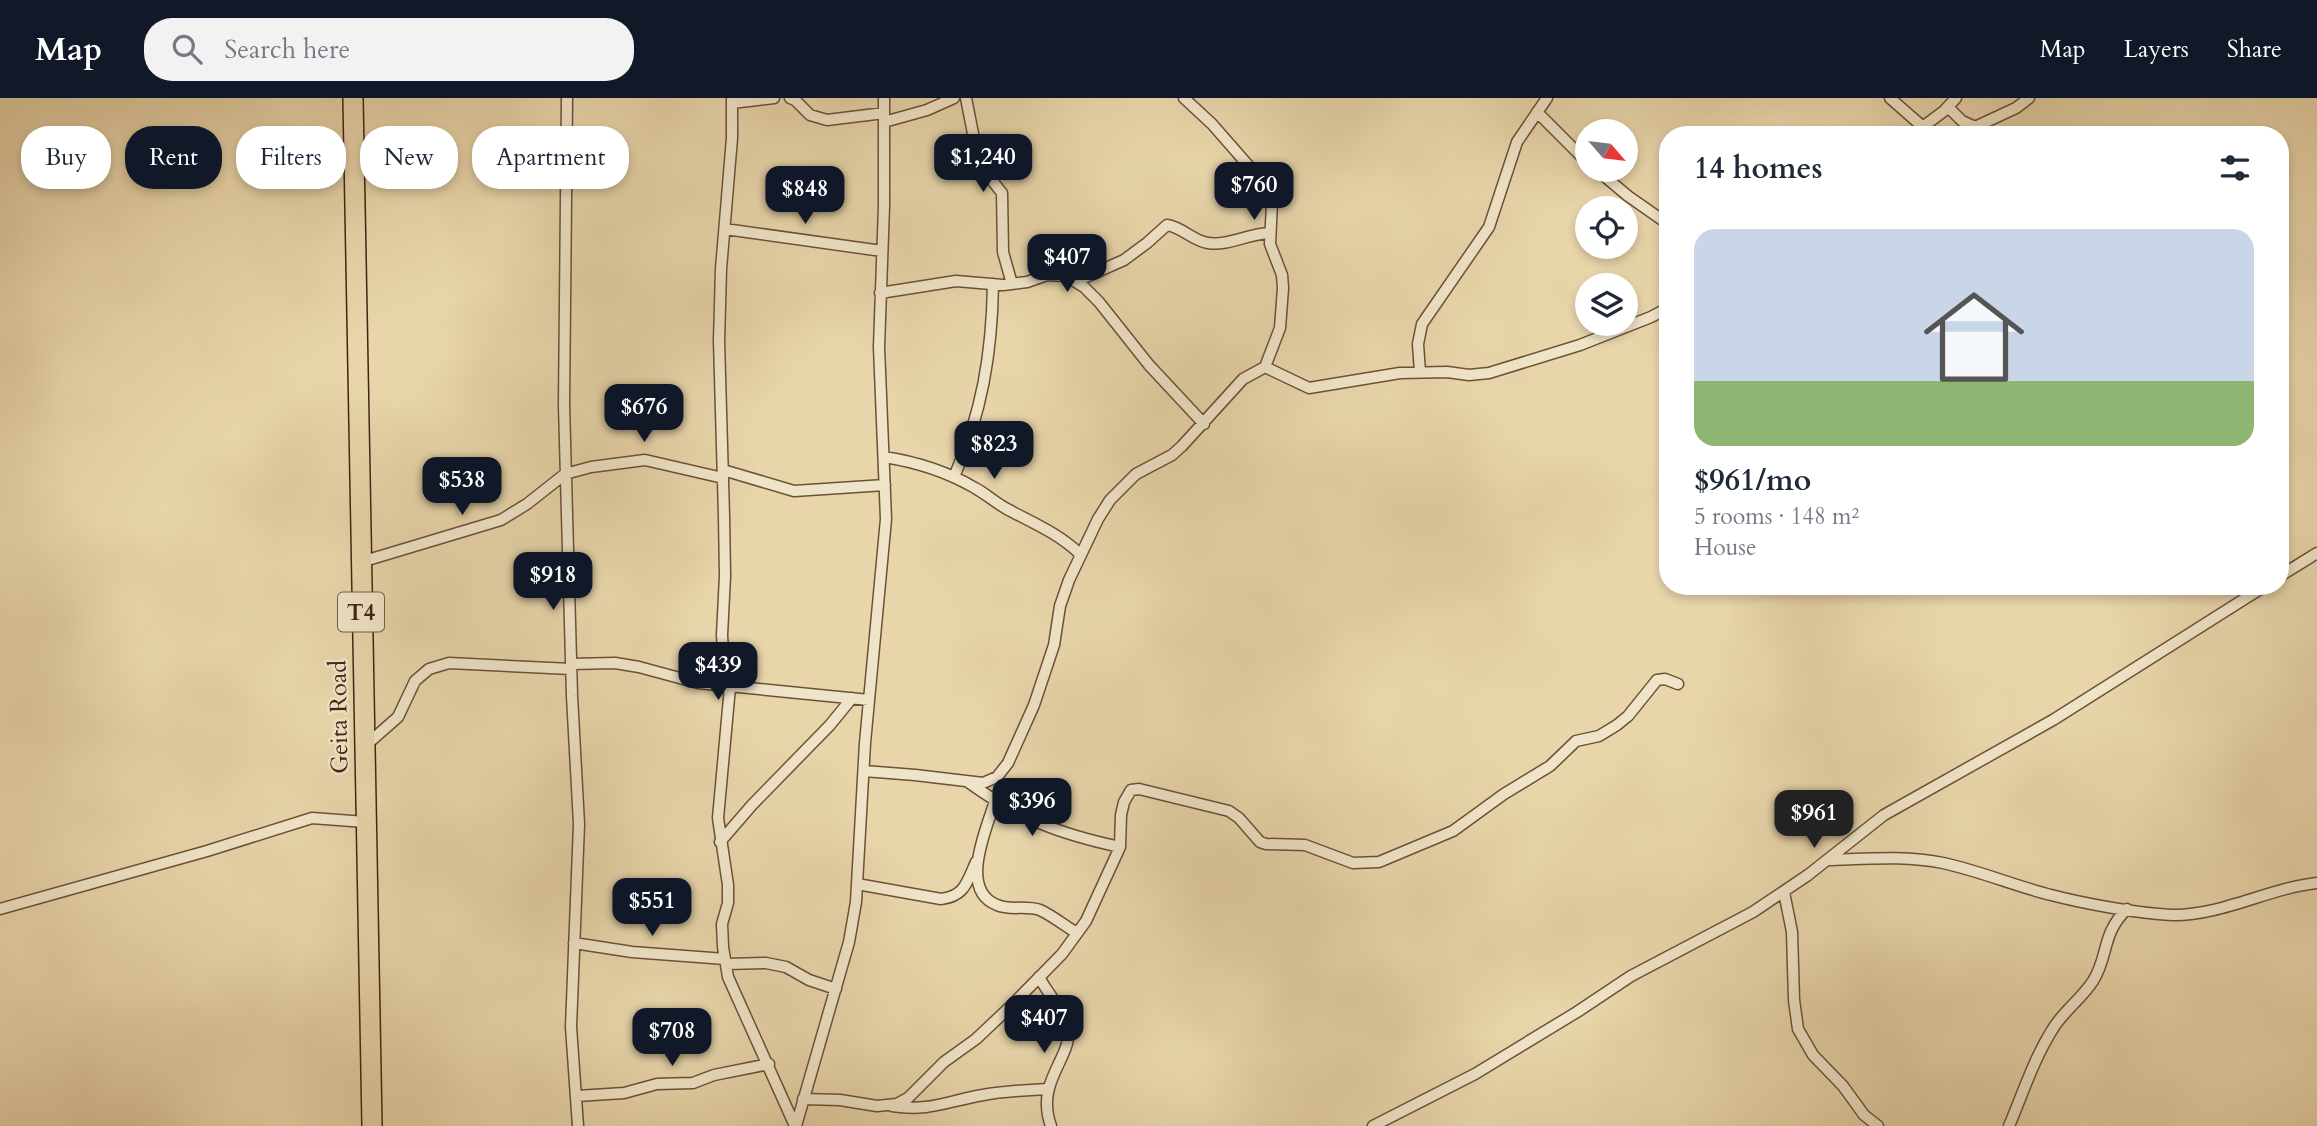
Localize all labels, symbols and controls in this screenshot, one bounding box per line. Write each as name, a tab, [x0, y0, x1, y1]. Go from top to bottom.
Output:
search box	[144, 18, 634, 81]
text: Map	[35, 27, 102, 72]
icon: search	[168, 30, 206, 68]
text: Search here	[224, 32, 350, 67]
text: Map	[2040, 33, 2086, 66]
text: Layers	[2124, 33, 2189, 66]
text: Share	[2227, 33, 2282, 66]
north arrow	[1575, 119, 1638, 182]
map controls	[1575, 119, 1638, 336]
chip: Buy	[21, 126, 111, 189]
chip: Rent	[125, 126, 222, 189]
chip: Filters	[236, 126, 346, 189]
chip: New	[360, 126, 458, 189]
chip: Apartment	[472, 126, 629, 189]
pin: $1,240	[926, 134, 1040, 194]
text: $1,240	[950, 141, 1016, 172]
text: 14 homes	[1694, 148, 1823, 189]
icon: filters	[2216, 149, 2254, 187]
pin: $760	[1213, 162, 1295, 222]
pin: $848	[764, 166, 846, 226]
text: $760	[1230, 169, 1278, 200]
text: $848	[781, 173, 829, 204]
button: locate	[1575, 196, 1638, 259]
pin: $407	[1026, 234, 1108, 294]
text: $407	[1043, 241, 1091, 272]
button: layers	[1575, 273, 1638, 336]
icon: home	[1911, 274, 2037, 400]
pin: $676	[603, 384, 685, 444]
text: $676	[620, 391, 668, 422]
pin: $823	[953, 422, 1035, 481]
text: $823	[970, 428, 1018, 459]
pin: $538	[421, 458, 503, 517]
text: $961/mo	[1694, 460, 1811, 501]
text: $538	[438, 464, 486, 495]
text: 5 rooms · 148 m²	[1694, 501, 1859, 532]
text: House	[1694, 532, 1756, 563]
pin: $918	[512, 552, 594, 612]
text: $918	[529, 559, 577, 590]
road number: T4	[338, 592, 384, 632]
pin: $439	[677, 642, 759, 702]
text: $439	[694, 649, 742, 680]
street label: Geita Road	[322, 660, 356, 774]
pin: $396	[991, 778, 1073, 838]
text: $396	[1008, 785, 1056, 816]
pin: $961	[1773, 790, 1855, 850]
text: $961	[1790, 797, 1838, 828]
pin: $551	[611, 878, 693, 938]
text: $551	[628, 885, 676, 916]
pin: $407	[1003, 996, 1085, 1055]
text: $407	[1020, 1002, 1068, 1033]
pin: $708	[631, 1009, 713, 1068]
text: $708	[648, 1015, 696, 1046]

